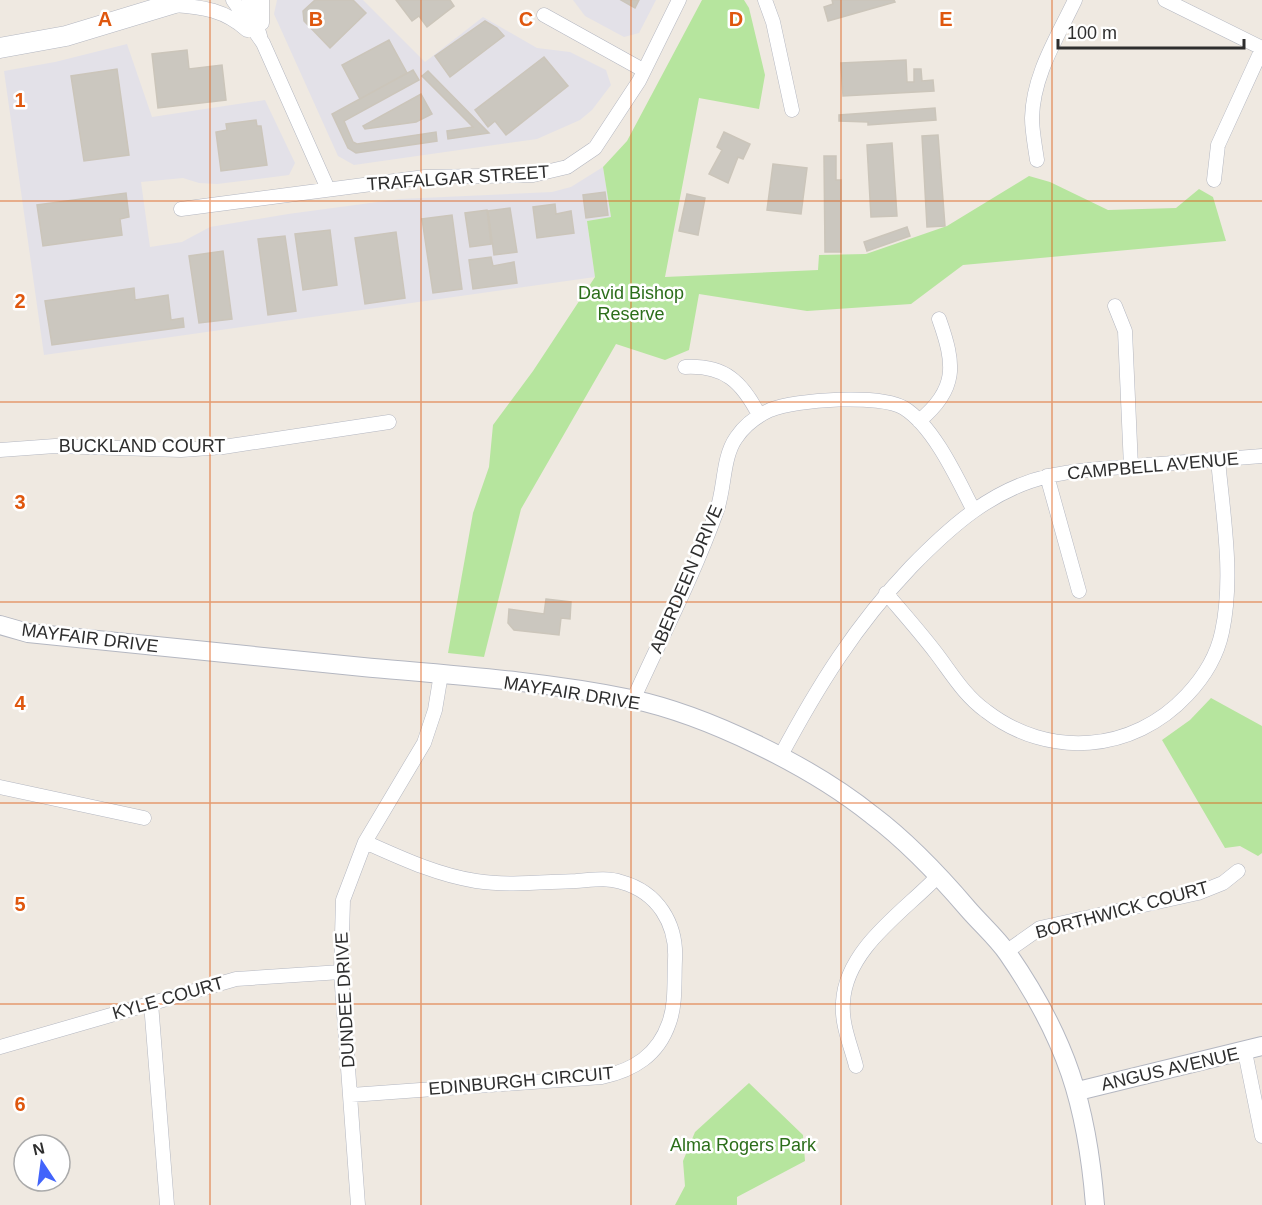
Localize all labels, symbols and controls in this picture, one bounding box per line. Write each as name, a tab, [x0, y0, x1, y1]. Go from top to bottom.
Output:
text: A	[98, 8, 112, 30]
text: B	[309, 8, 323, 30]
text: C	[519, 8, 533, 30]
text: D	[729, 8, 743, 30]
text: E	[939, 8, 953, 30]
scale bar	[1058, 12, 1244, 50]
text: 100 m	[1067, 23, 1117, 43]
text: 1	[14, 89, 26, 111]
street label: TRAFALGAR STREET	[366, 162, 550, 194]
park label: David Bishop Reserve	[578, 283, 684, 324]
text: 2	[14, 290, 26, 312]
street label: BUCKLAND COURT	[59, 436, 225, 456]
street label: CAMPBELL AVENUE	[1066, 449, 1240, 483]
text: 3	[14, 491, 26, 513]
street label: ABERDEEN DRIVE	[646, 502, 726, 656]
street label: MAYFAIR DRIVE	[20, 620, 160, 656]
street label: MAYFAIR DRIVE	[502, 672, 642, 714]
text: 4	[14, 692, 26, 714]
street label: BORTHWICK COURT	[1033, 877, 1211, 943]
text: 5	[14, 893, 26, 915]
street label: DUNDEE DRIVE	[331, 932, 359, 1068]
street label: KYLE COURT	[110, 973, 226, 1023]
street label: ANGUS AVENUE	[1099, 1043, 1241, 1095]
street label: EDINBURGH CIRCUIT	[427, 1063, 615, 1099]
text: 6	[14, 1093, 26, 1115]
north arrow	[12, 1133, 72, 1193]
park label: Alma Rogers Park	[670, 1135, 817, 1155]
text: N	[31, 1139, 46, 1158]

